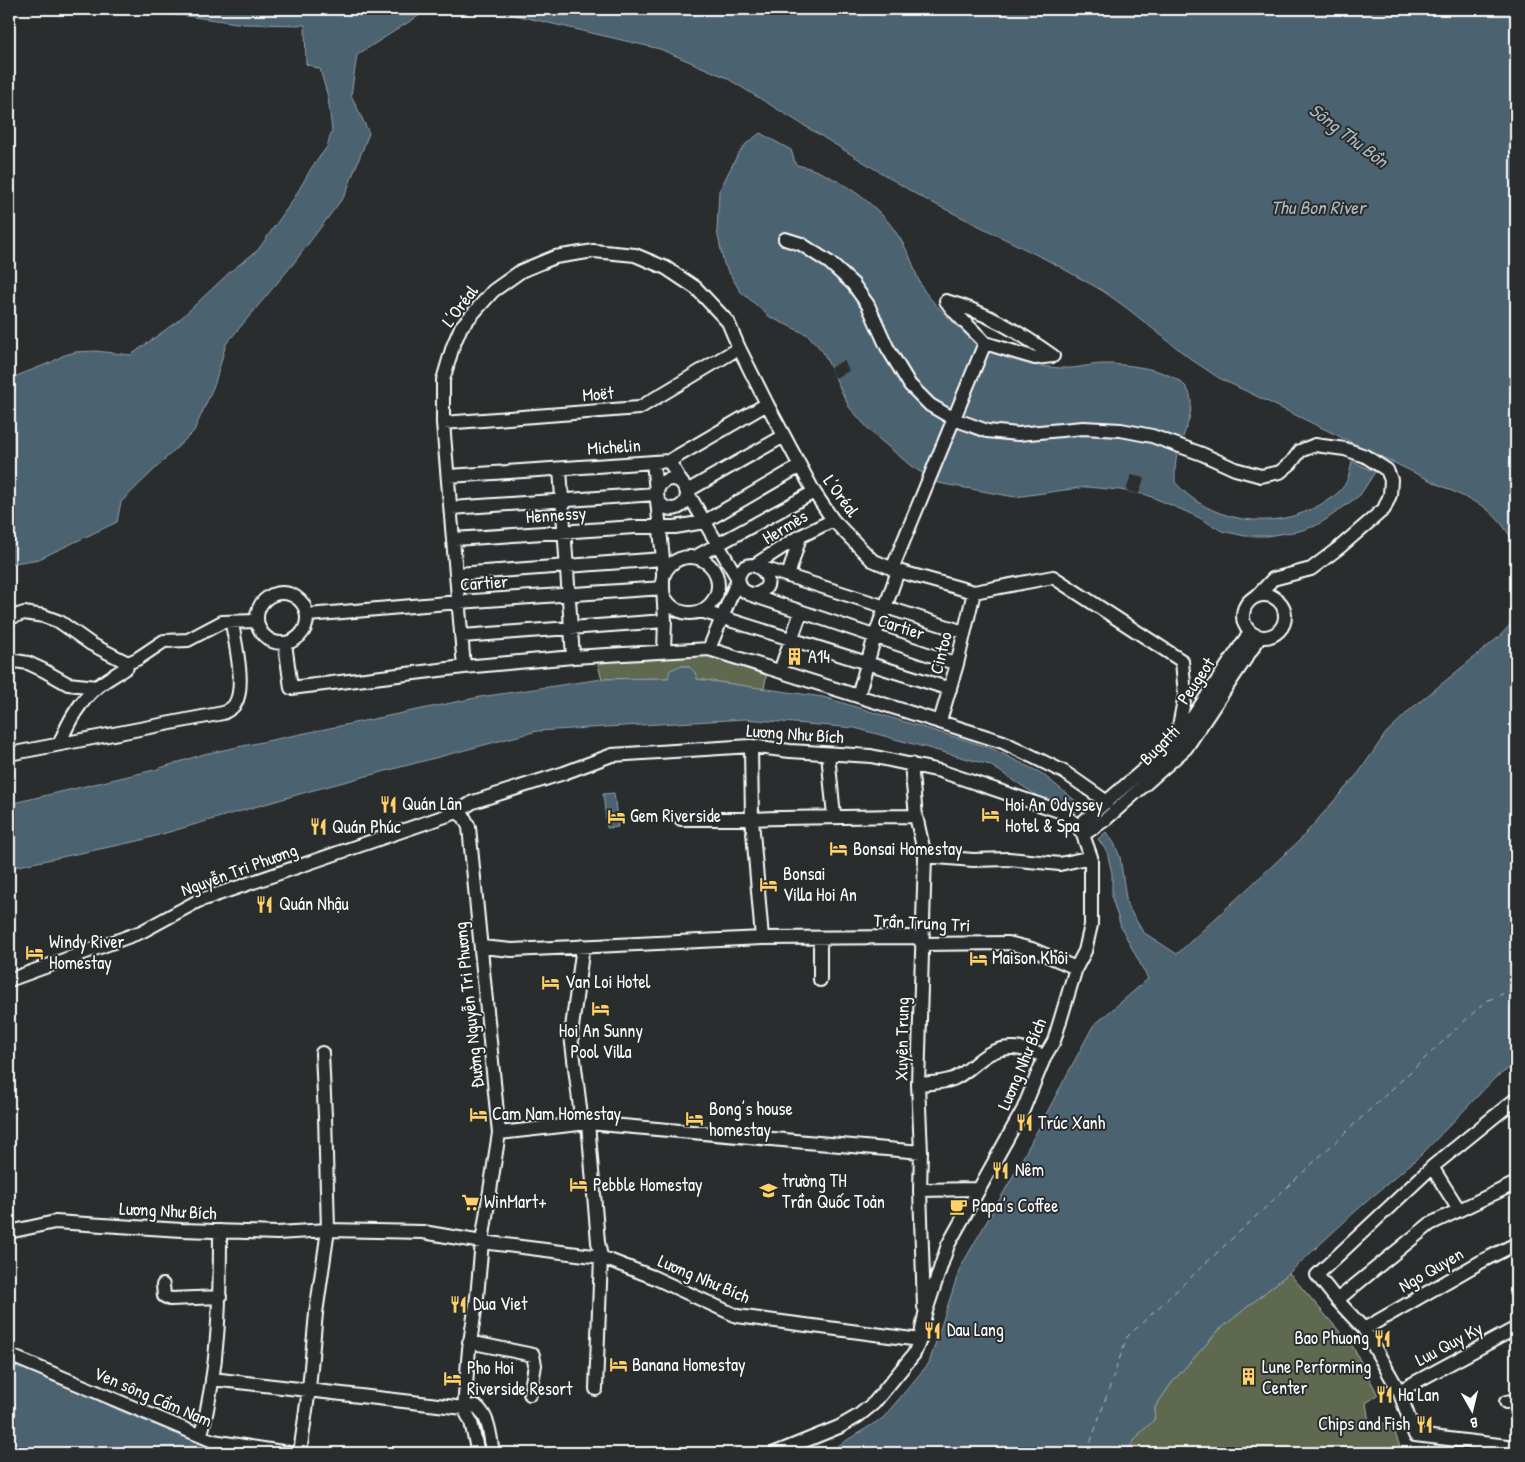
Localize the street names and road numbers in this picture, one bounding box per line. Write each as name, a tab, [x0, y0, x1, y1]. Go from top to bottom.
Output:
street label: L’Oréal	[436, 279, 484, 332]
street label: Moët	[581, 380, 615, 407]
street label: Michelin	[586, 432, 641, 461]
street label: L’Oréal	[818, 470, 865, 522]
street label: Hennessy	[525, 500, 587, 529]
street label: Hermès	[757, 503, 812, 550]
street label: Cartier	[459, 568, 509, 597]
street label: Cartier	[874, 607, 928, 646]
street label: Cintoo	[923, 629, 958, 677]
street label: Peugeot	[1171, 652, 1221, 709]
street label: Lương Như Bích	[745, 718, 845, 749]
street label: Bugatti	[1134, 719, 1185, 770]
street label: Nguyễn Tri Phương	[177, 837, 301, 902]
street label: Trần Trung Tri	[873, 907, 971, 938]
street label: Đường Nguyễn Tri Phương	[447, 921, 490, 1089]
street label: Xuyên Trung	[888, 997, 915, 1081]
street label: Lương Như Bích	[991, 1014, 1052, 1114]
street label: Lương Như Bích	[119, 1195, 218, 1226]
street label: Ngo Quyen	[1394, 1241, 1468, 1298]
street label: Lương Như Bích	[654, 1248, 754, 1309]
street label: Luu Quy Ky	[1411, 1315, 1487, 1372]
street label: Ven sông Cẩm Nam	[90, 1360, 216, 1433]

